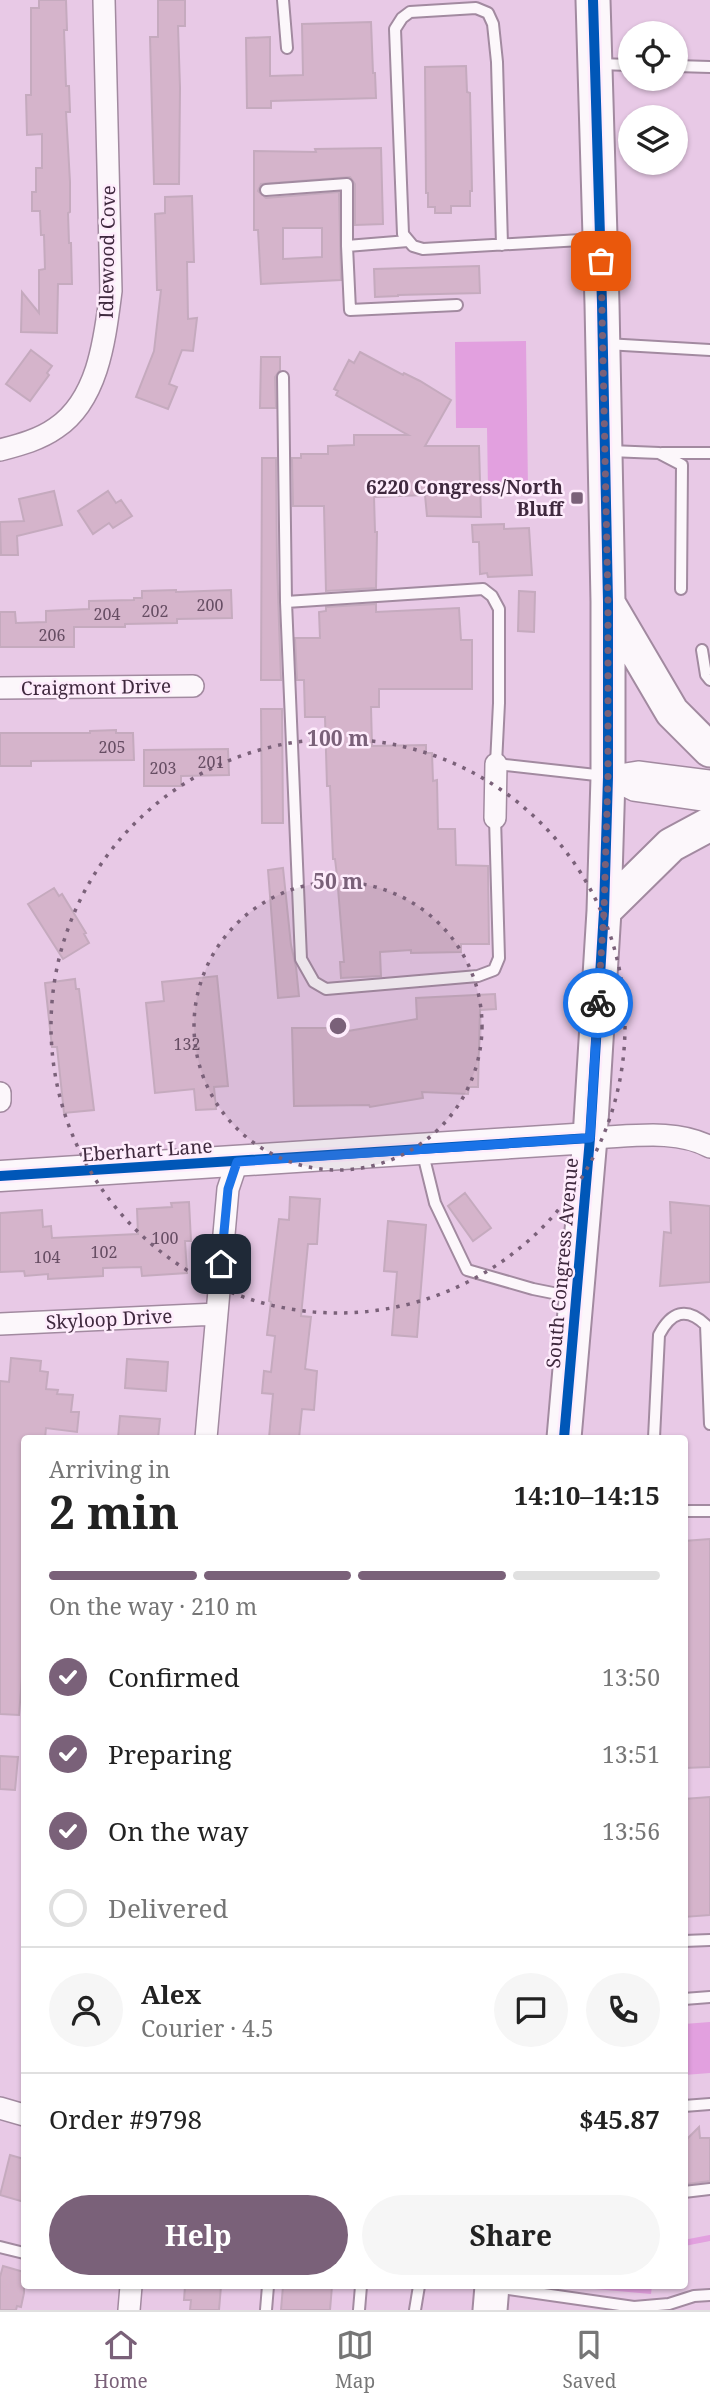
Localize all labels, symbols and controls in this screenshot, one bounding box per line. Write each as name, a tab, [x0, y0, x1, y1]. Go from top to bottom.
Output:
map controls	[618, 21, 688, 175]
button: locate	[618, 21, 688, 91]
button: layers	[618, 105, 688, 175]
street label: Idlewood Cove	[93, 185, 121, 319]
pin	[571, 231, 631, 291]
icon: bag	[582, 242, 620, 280]
place label: 6220 Congress/North Bluff	[366, 474, 565, 522]
marker: 6220 Congress/North Bluff	[569, 490, 585, 506]
house number: 200	[197, 594, 223, 616]
house number: 202	[142, 600, 168, 622]
house number: 204	[94, 603, 120, 625]
house number: 206	[39, 624, 65, 646]
street label: Craigmont Drive	[21, 673, 171, 701]
text: 100 m	[307, 724, 369, 752]
house number: 205	[99, 736, 125, 758]
house number: 201	[198, 751, 224, 773]
house number: 203	[150, 757, 176, 779]
text: 50 m	[313, 867, 363, 895]
courier	[563, 968, 633, 1038]
icon: bike	[579, 984, 617, 1022]
centre of rings	[326, 1014, 350, 1038]
house number: 132	[174, 1033, 200, 1055]
street label: Eberhart Lane	[81, 1132, 213, 1168]
street label: South Congress Avenue	[540, 1157, 584, 1369]
house number: 100	[152, 1227, 178, 1249]
pin	[191, 1234, 251, 1294]
house number: 102	[91, 1241, 117, 1263]
icon: home	[202, 1245, 240, 1283]
house number: 104	[34, 1246, 60, 1268]
street label: Skyloop Drive	[45, 1303, 173, 1335]
text: Arriving in	[49, 1453, 170, 1485]
text: 14:10–14:15	[514, 1477, 660, 1513]
text: 2 min	[49, 1480, 179, 1542]
text: On the way · 210 m	[49, 1590, 257, 1622]
icon: check	[49, 1658, 87, 1696]
text: Confirmed	[108, 1659, 240, 1695]
text: 13:50	[602, 1661, 660, 1693]
icon: check	[49, 1735, 87, 1773]
text: Preparing	[108, 1736, 232, 1772]
text: 13:51	[602, 1738, 660, 1770]
icon: check	[49, 1812, 87, 1850]
text: On the way	[108, 1813, 248, 1849]
text: 13:56	[602, 1815, 660, 1847]
text: Delivered	[108, 1890, 228, 1926]
button: person	[49, 1973, 123, 2047]
button: chat	[494, 1973, 568, 2047]
button: phone	[586, 1973, 660, 2047]
text: Alex	[141, 1976, 201, 2012]
text: Courier · 4.5	[141, 2012, 274, 2044]
text: Order #9798	[49, 2101, 202, 2137]
text: $45.87	[579, 2101, 660, 2137]
button: Help	[49, 2195, 348, 2275]
button: Share	[362, 2195, 660, 2275]
tab: Home	[94, 2326, 148, 2394]
tab: Map	[335, 2326, 375, 2394]
tab: Saved	[562, 2326, 616, 2394]

